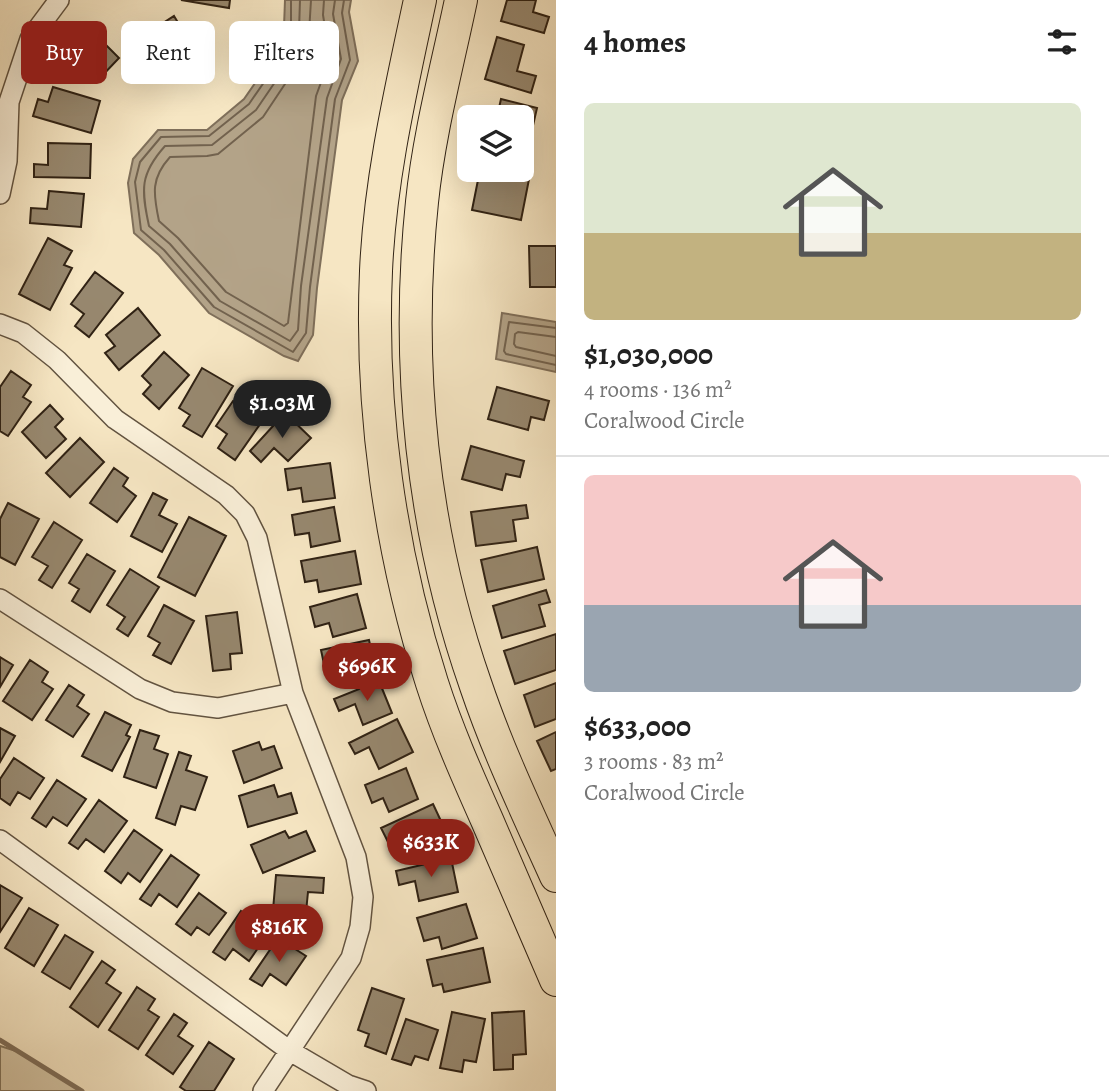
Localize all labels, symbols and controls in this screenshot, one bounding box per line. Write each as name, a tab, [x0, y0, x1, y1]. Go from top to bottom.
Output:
chip: Buy	[21, 21, 107, 84]
chip: Rent	[121, 21, 215, 84]
chip: Filters	[229, 21, 339, 84]
text: 4 homes	[584, 22, 686, 62]
icon: filters	[1043, 23, 1081, 61]
map controls	[457, 105, 534, 182]
button: layers	[457, 105, 534, 182]
icon: home	[770, 149, 896, 275]
text: $1,030,000	[584, 334, 713, 374]
text: 4 rooms · 136 m²	[584, 374, 732, 405]
pin: $1.03M	[225, 380, 339, 440]
text: $1.03M	[249, 387, 315, 418]
text: Coralwood Circle	[584, 405, 745, 436]
icon: home	[770, 521, 896, 647]
pin: $696K	[318, 644, 416, 703]
text: $696K	[338, 650, 396, 681]
text: $633,000	[584, 706, 691, 746]
text: 3 rooms · 83 m²	[584, 746, 724, 777]
text: Coralwood Circle	[584, 777, 745, 808]
pin: $633K	[382, 820, 480, 879]
text: $633K	[403, 826, 459, 857]
pin: $816K	[230, 904, 328, 964]
text: $816K	[251, 911, 307, 942]

